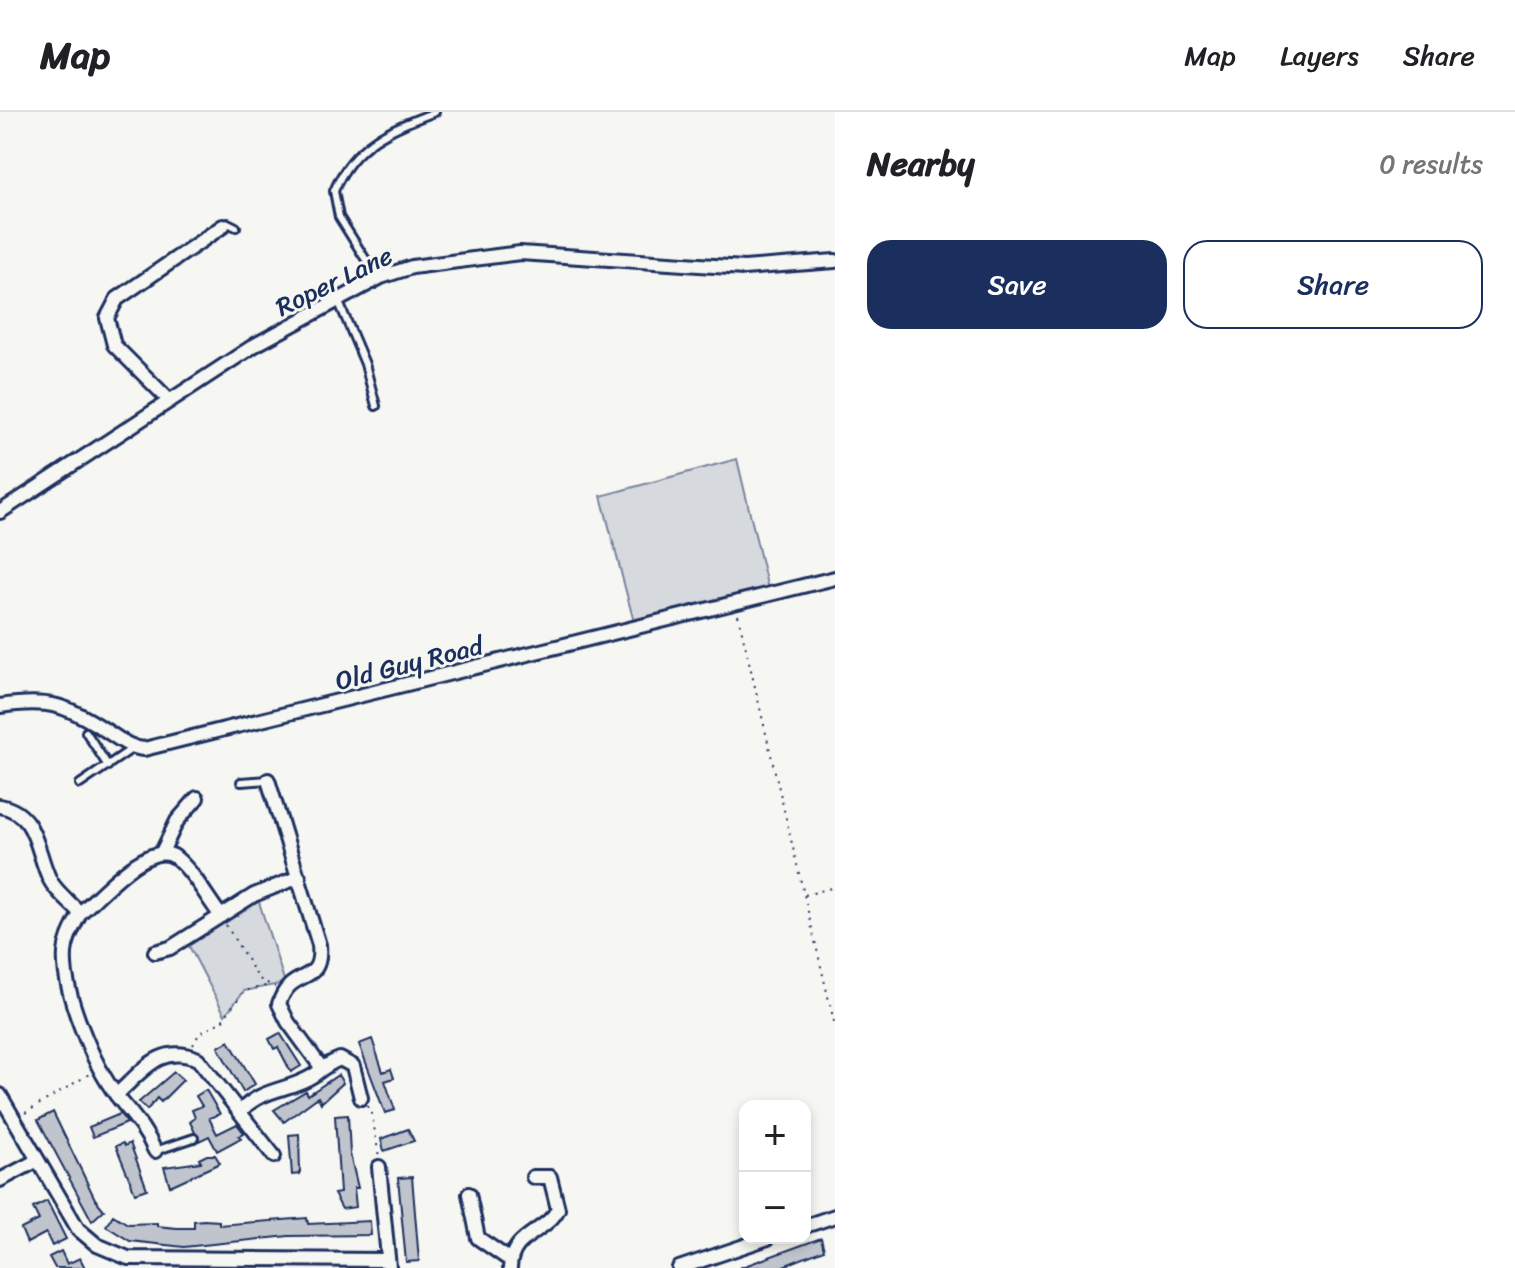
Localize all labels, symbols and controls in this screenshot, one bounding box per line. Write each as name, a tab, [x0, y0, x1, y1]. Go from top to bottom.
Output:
text: Map	[40, 22, 110, 89]
text: Map	[1184, 31, 1236, 80]
text: Layers	[1280, 31, 1359, 80]
text: Share	[1403, 31, 1475, 80]
text: Nearby	[867, 134, 975, 194]
text: 0 results	[1379, 141, 1483, 187]
street label: Roper Lane	[267, 233, 401, 329]
button: Save	[867, 240, 1167, 329]
button: Share	[1183, 240, 1483, 329]
street label: Old Guy Road	[330, 622, 490, 704]
map controls	[739, 1100, 811, 1244]
button: +	[739, 1100, 811, 1172]
button: −	[739, 1172, 811, 1244]

